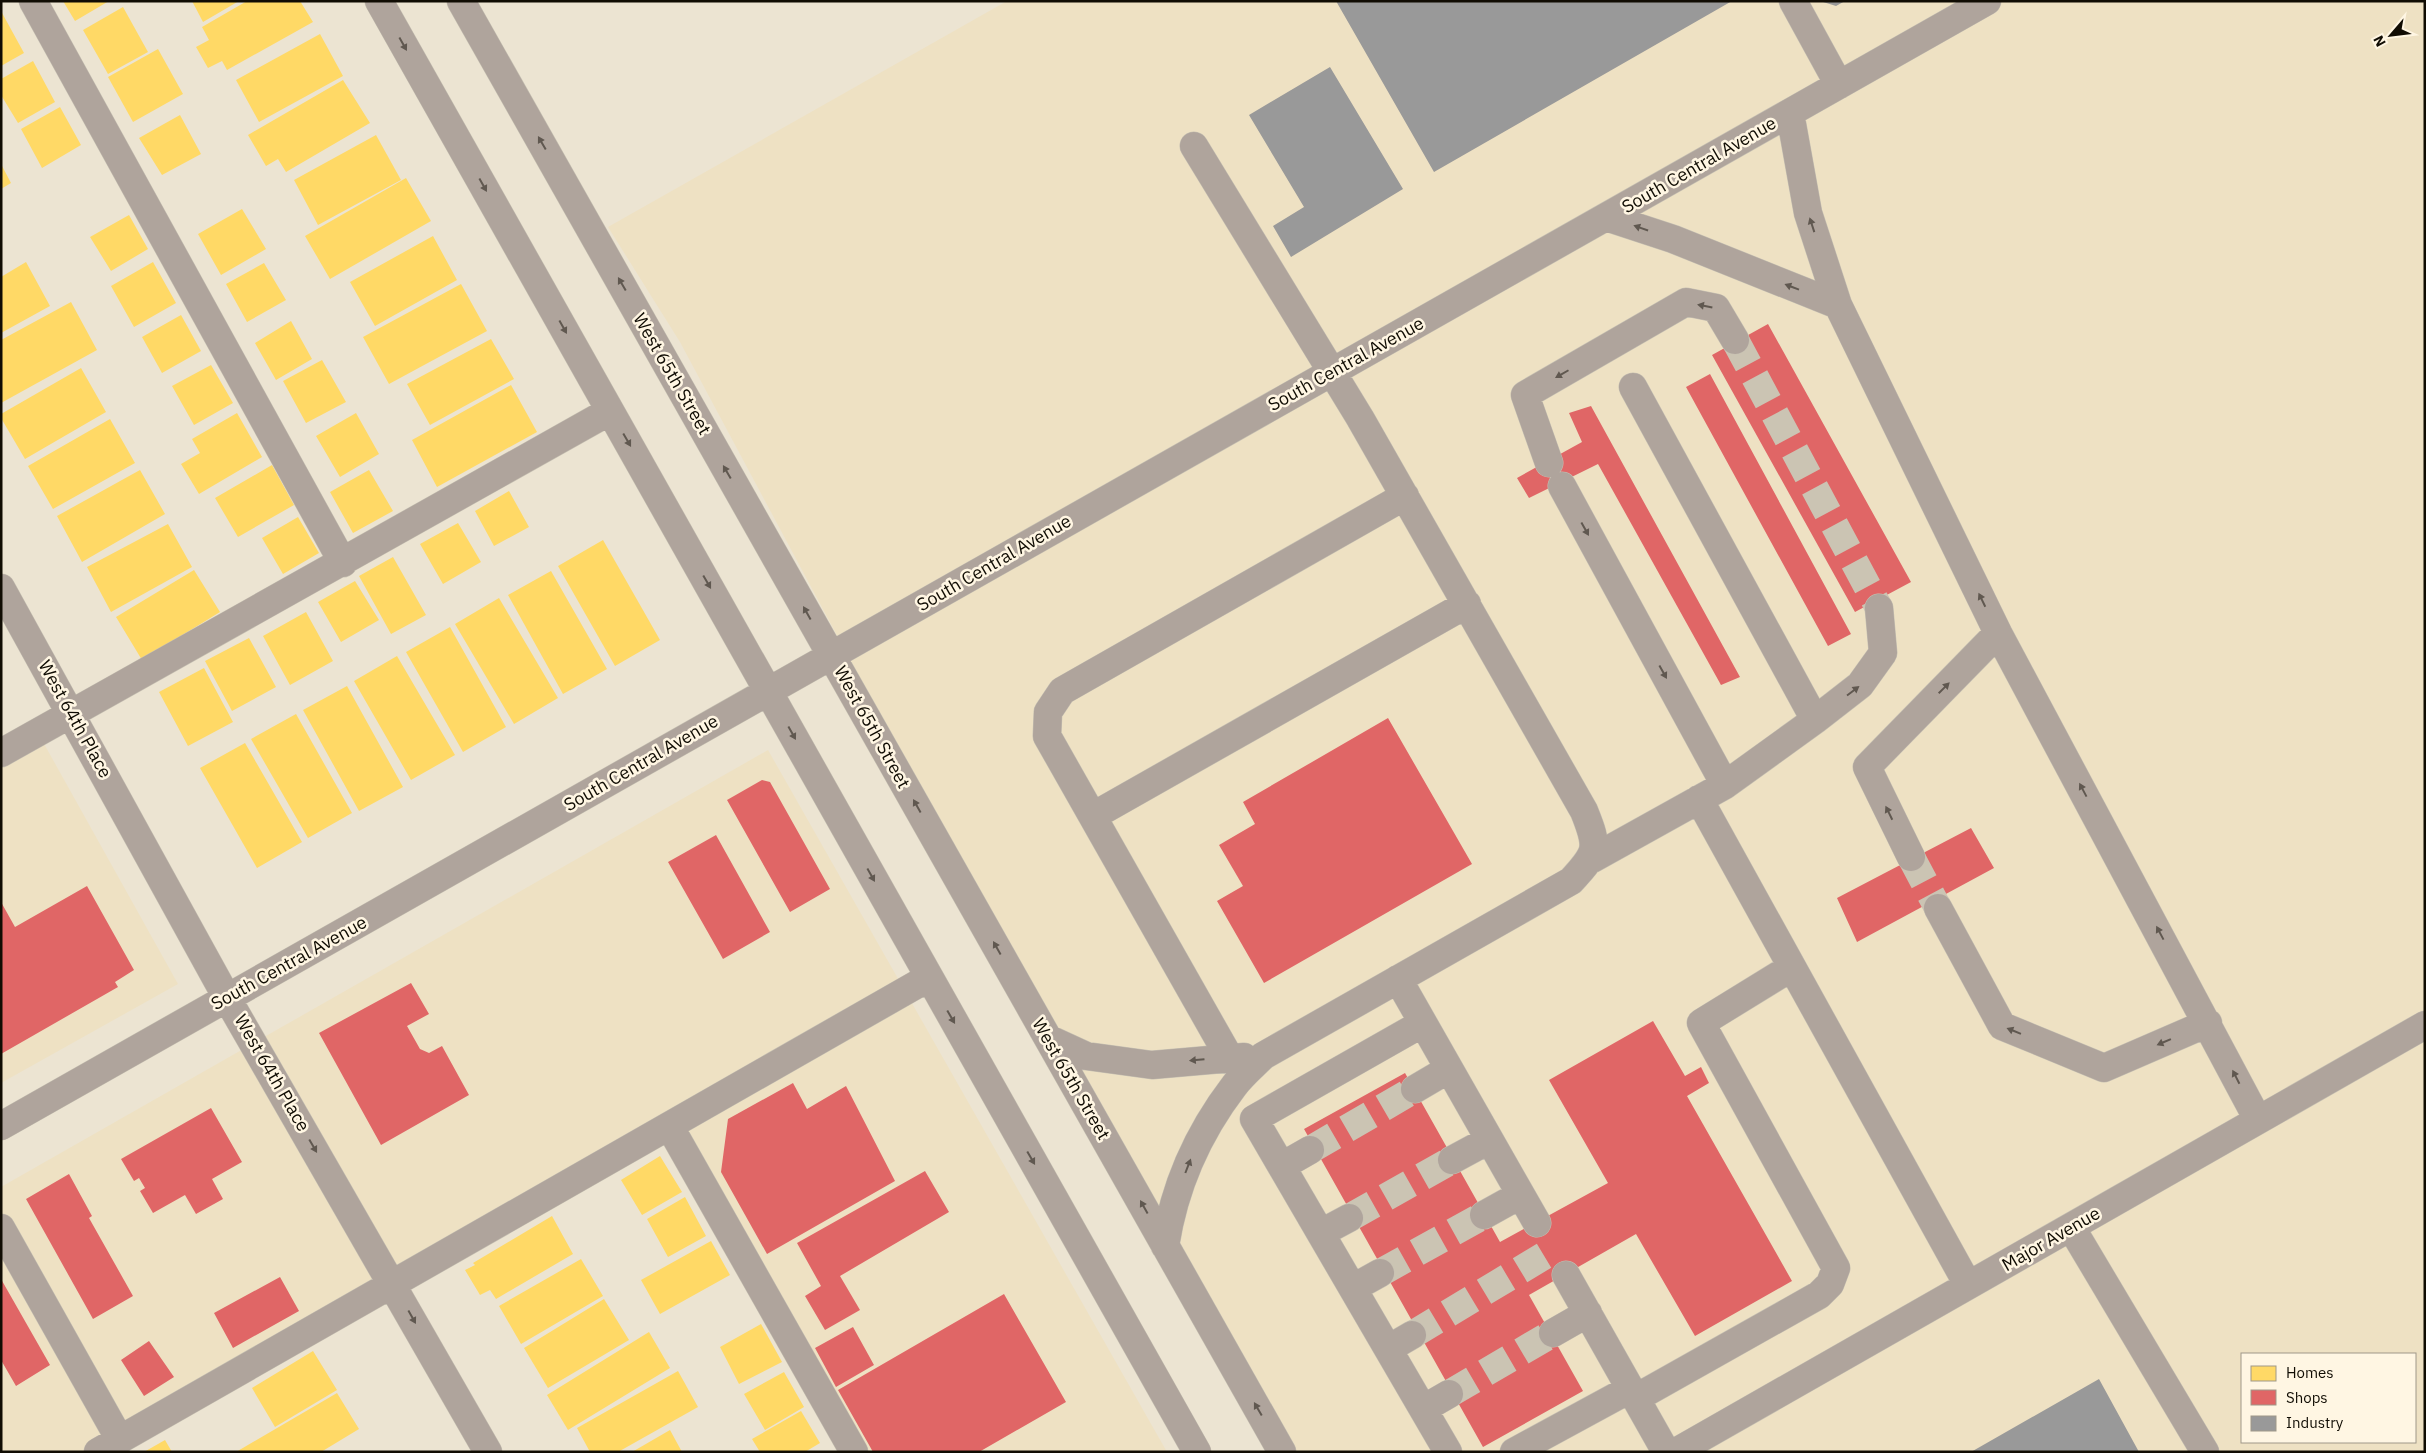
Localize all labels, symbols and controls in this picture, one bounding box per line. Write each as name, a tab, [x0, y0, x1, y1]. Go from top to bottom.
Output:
north arrow	[2366, 10, 2416, 60]
text: N	[2369, 32, 2390, 50]
one-way arrow	[399, 37, 408, 50]
street label: South Central Avenue	[1617, 111, 1780, 218]
one-way arrow	[537, 136, 546, 150]
one-way arrow	[479, 178, 487, 193]
one-way arrow	[1808, 217, 1816, 232]
one-way arrow	[1633, 224, 1648, 232]
one-way arrow	[617, 278, 626, 291]
one-way arrow	[1784, 283, 1799, 291]
one-way arrow	[1697, 302, 1713, 310]
street label: West 65th Street	[628, 309, 717, 439]
street label: South Central Avenue	[1264, 311, 1428, 416]
one-way arrow	[558, 320, 567, 334]
one-way arrow	[1555, 369, 1568, 378]
one-way arrow	[622, 434, 631, 447]
one-way arrow	[723, 465, 732, 478]
street label: South Central Avenue	[912, 509, 1075, 616]
one-way arrow	[1581, 522, 1589, 536]
one-way arrow	[702, 575, 711, 588]
one-way arrow	[1978, 593, 1986, 607]
one-way arrow	[803, 606, 812, 620]
street label: West 64th Place	[34, 656, 117, 782]
street label: West 65th Street	[829, 661, 916, 792]
one-way arrow	[1659, 664, 1667, 679]
one-way arrow	[1938, 682, 1950, 694]
one-way arrow	[1846, 685, 1859, 696]
street label: South Central Avenue	[559, 709, 722, 816]
one-way arrow	[788, 727, 797, 740]
one-way arrow	[2079, 783, 2087, 798]
one-way arrow	[912, 800, 921, 813]
one-way arrow	[1885, 806, 1894, 821]
one-way arrow	[867, 869, 876, 882]
street label: South Central Avenue	[207, 910, 371, 1015]
one-way arrow	[2156, 926, 2164, 941]
one-way arrow	[992, 941, 1001, 954]
street label: West 64th Place	[230, 1010, 315, 1136]
one-way arrow	[946, 1011, 955, 1024]
street label: West 65th Street	[1027, 1014, 1116, 1144]
one-way arrow	[2007, 1026, 2021, 1034]
one-way arrow	[2156, 1039, 2171, 1047]
one-way arrow	[1189, 1056, 1205, 1064]
one-way arrow	[2232, 1070, 2240, 1084]
one-way arrow	[309, 1139, 318, 1152]
one-way arrow	[1026, 1152, 1035, 1165]
one-way arrow	[1185, 1158, 1192, 1173]
one-way arrow	[1139, 1200, 1148, 1214]
street label: Major Avenue	[1997, 1201, 2104, 1276]
one-way arrow	[408, 1310, 416, 1324]
legend	[2241, 1353, 2416, 1443]
text: Homes	[2286, 1363, 2334, 1382]
text: Shops	[2286, 1388, 2328, 1407]
one-way arrow	[1254, 1402, 1262, 1417]
text: Industry	[2286, 1413, 2344, 1432]

